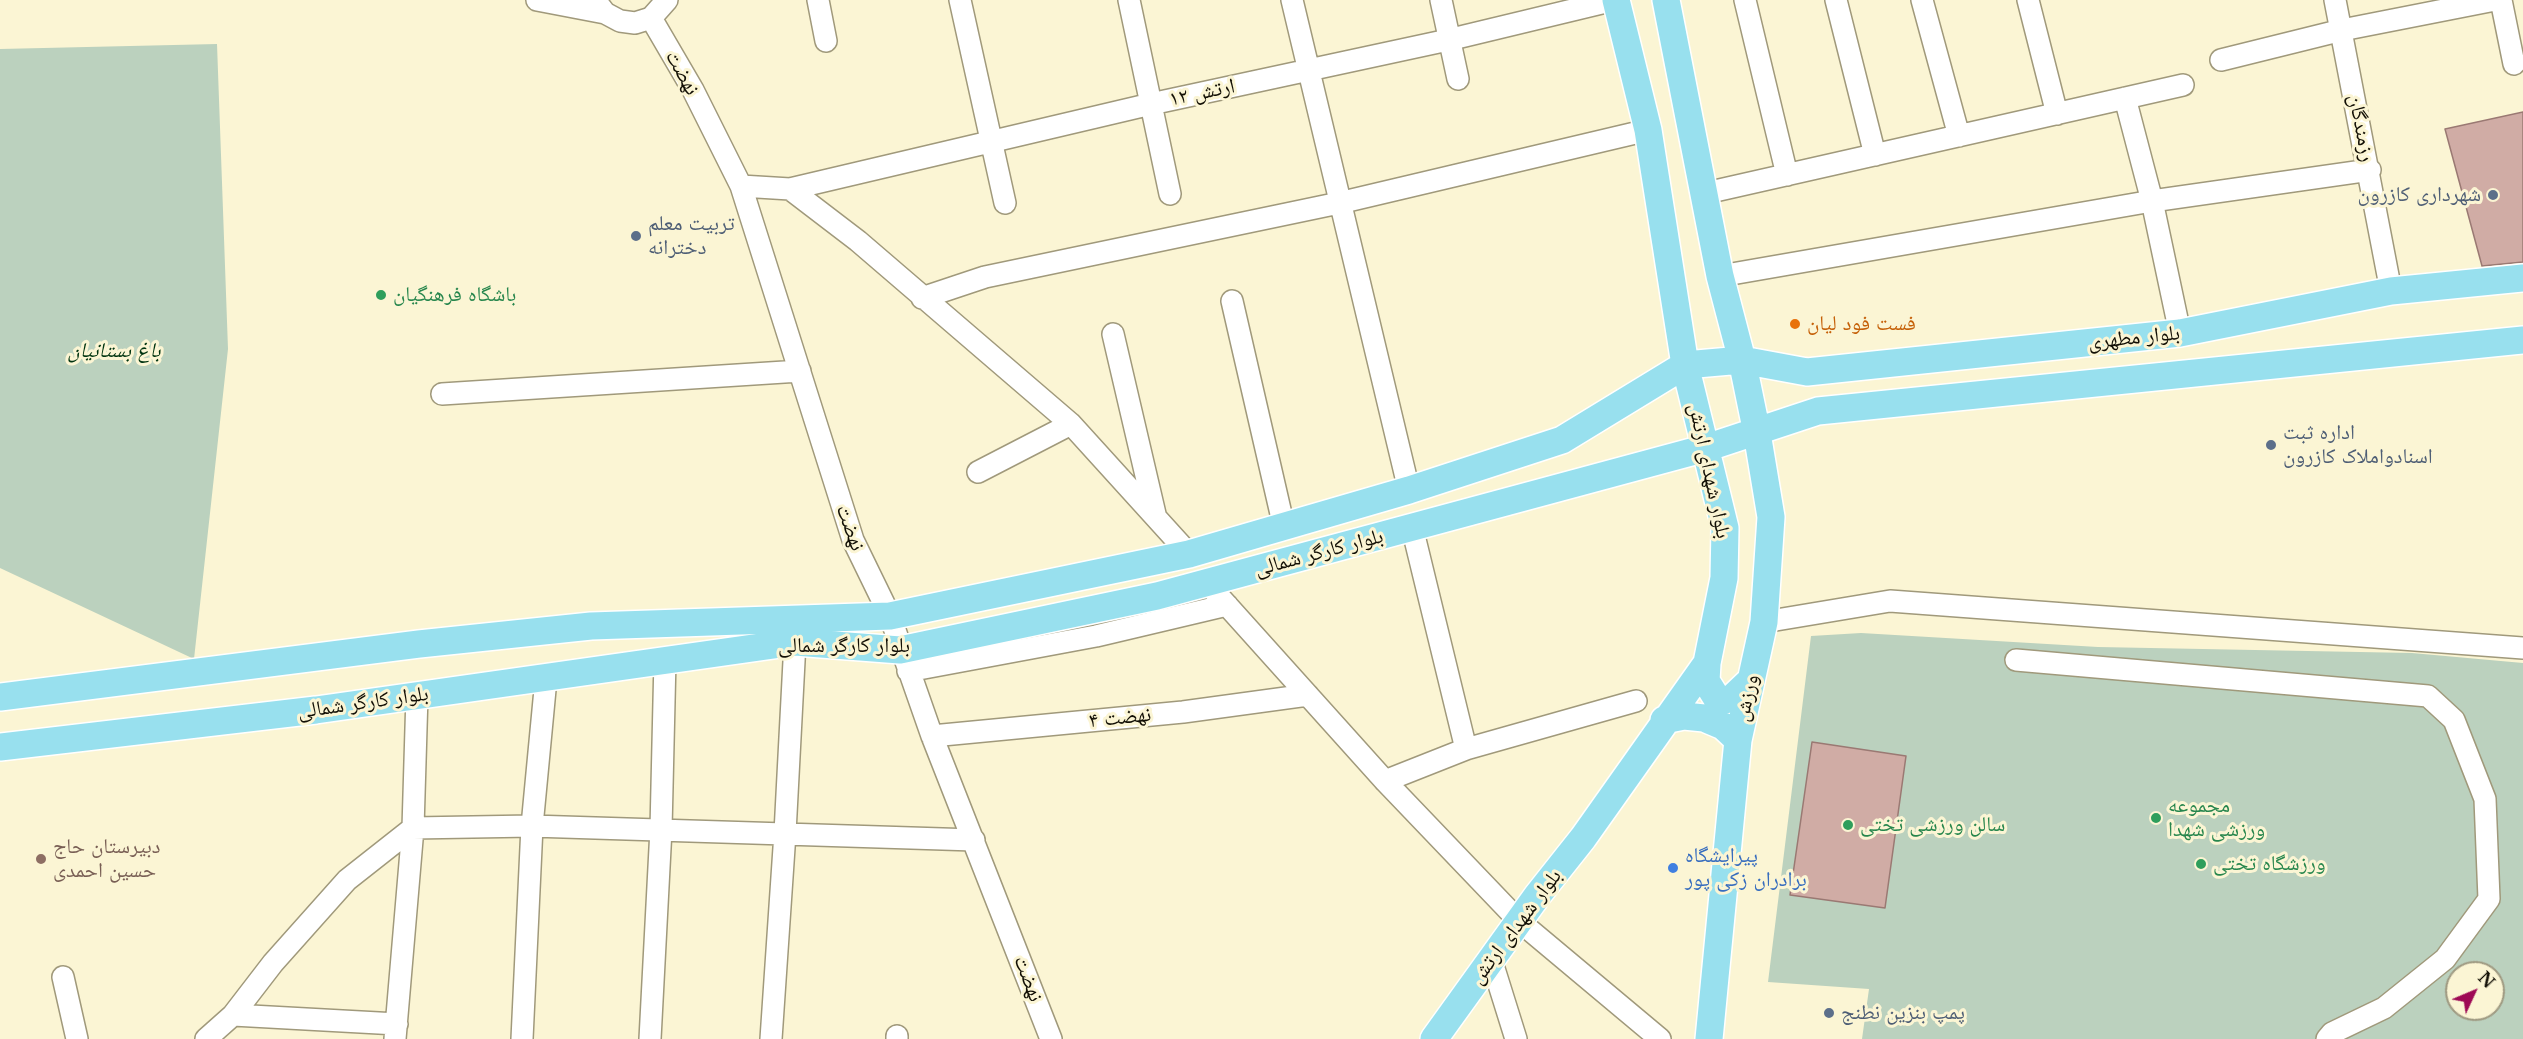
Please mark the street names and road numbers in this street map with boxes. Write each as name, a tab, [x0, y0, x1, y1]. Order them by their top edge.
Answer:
street label: نهضت	[660, 46, 704, 100]
street label: ارتش ۱۲	[1167, 74, 1237, 112]
street label: رزمندگان	[2342, 92, 2380, 164]
street label: بلوار مطهری	[2087, 321, 2181, 355]
street label: بلوار شهدای ارتش	[1682, 401, 1736, 541]
street label: نهضت	[830, 501, 870, 555]
street label: بلوار کارگر شمالی	[1252, 524, 1386, 582]
street label: بلوار کارگر شمالی	[778, 633, 910, 659]
street label: ورزش	[1729, 672, 1765, 724]
street label: بلوار کارگر شمالی	[296, 681, 430, 725]
street label: نهضت ۴	[1087, 702, 1153, 734]
street label: بلوار شهدای ارتش	[1465, 865, 1567, 989]
street label: نهضت	[1008, 952, 1048, 1006]

